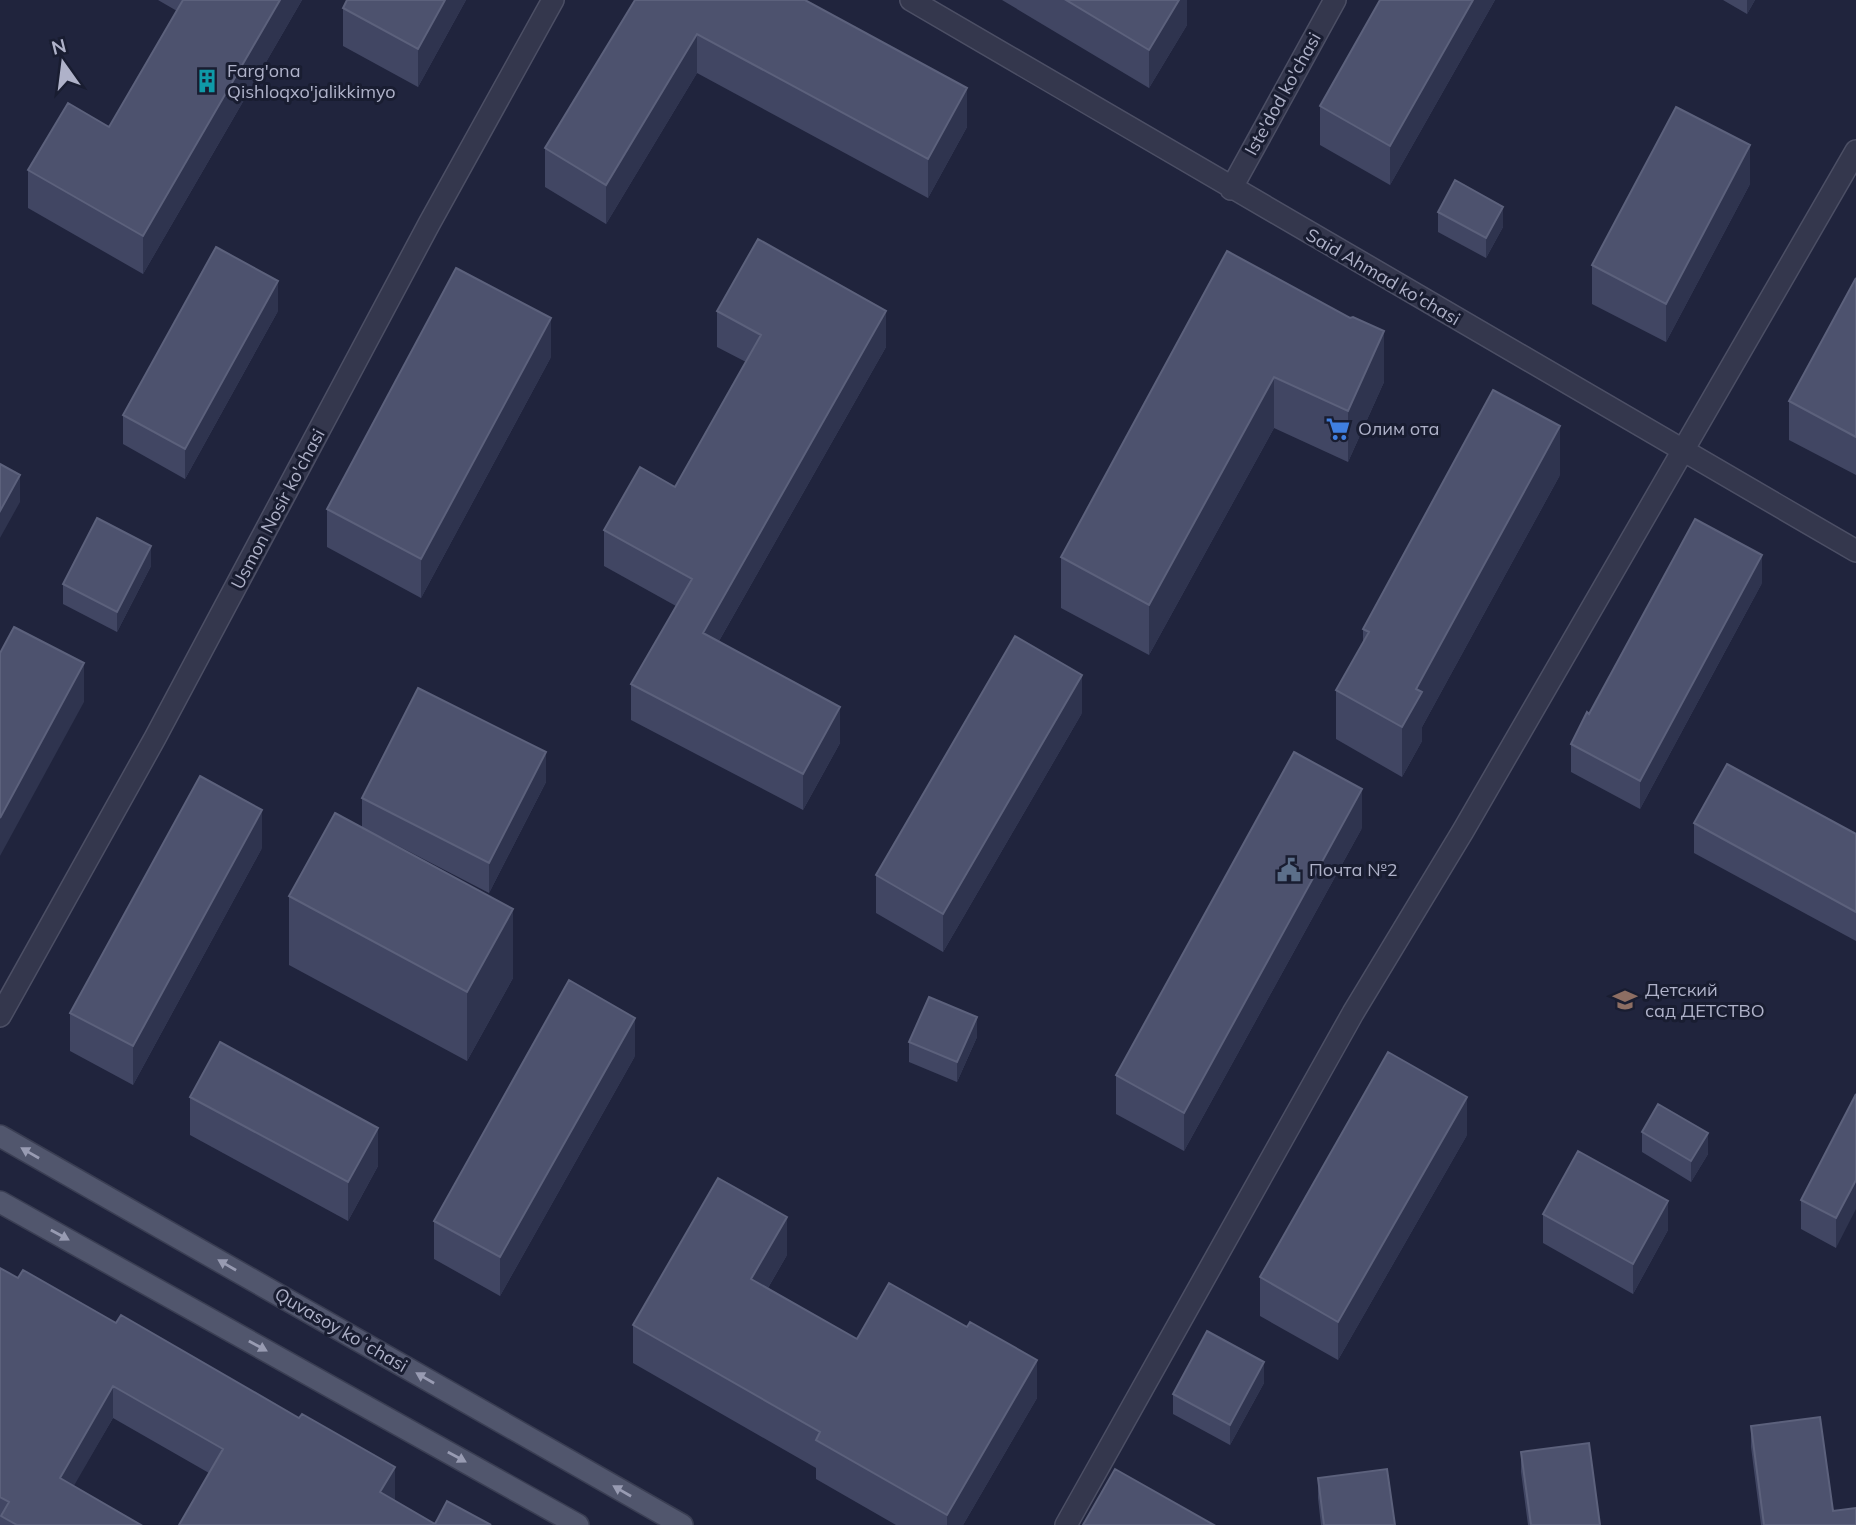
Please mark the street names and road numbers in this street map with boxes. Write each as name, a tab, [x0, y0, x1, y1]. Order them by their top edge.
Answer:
street label: Iste'dod ko'chasi	[1239, 28, 1326, 159]
street label: Said Ahmad ko'chasi	[1302, 223, 1465, 330]
street label: Usmon Nosir ko'chasi	[226, 425, 330, 593]
street label: Quvasoy koʻchasi	[271, 1282, 412, 1377]

